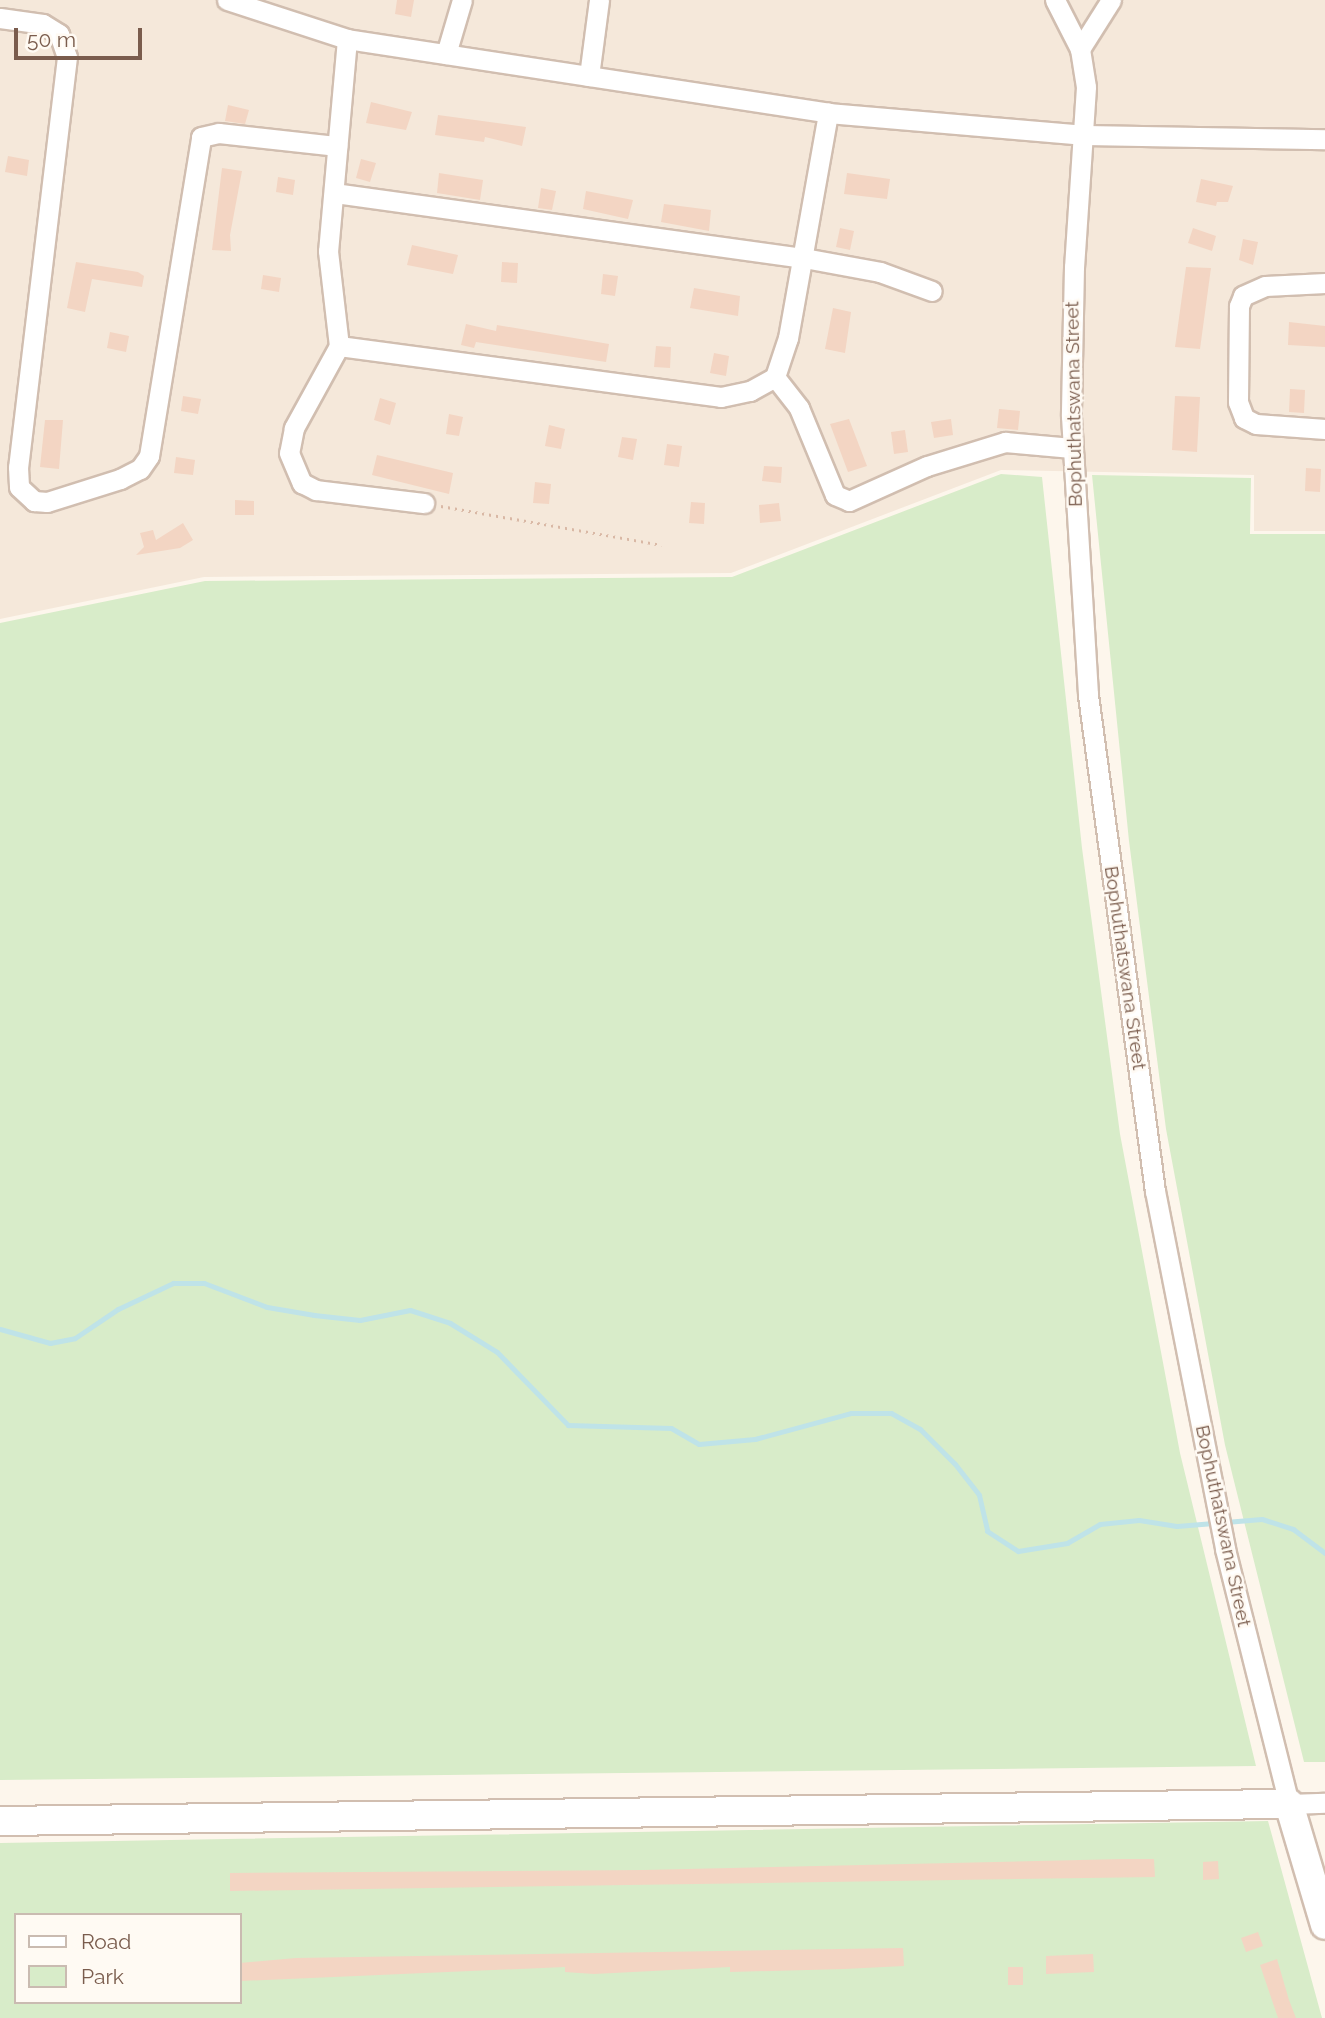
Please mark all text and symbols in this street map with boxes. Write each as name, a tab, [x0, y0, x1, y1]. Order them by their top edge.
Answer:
scale bar	[18, 14, 145, 58]
text: 50 m	[27, 27, 76, 52]
street label: Bophuthatswana Street	[1061, 301, 1087, 507]
street label: Bophuthatswana Street	[1099, 865, 1151, 1071]
street label: Bophuthatswana Street	[1190, 1423, 1256, 1629]
legend	[14, 1913, 242, 2004]
text: Road	[81, 1929, 131, 1954]
text: Park	[81, 1964, 124, 1989]

